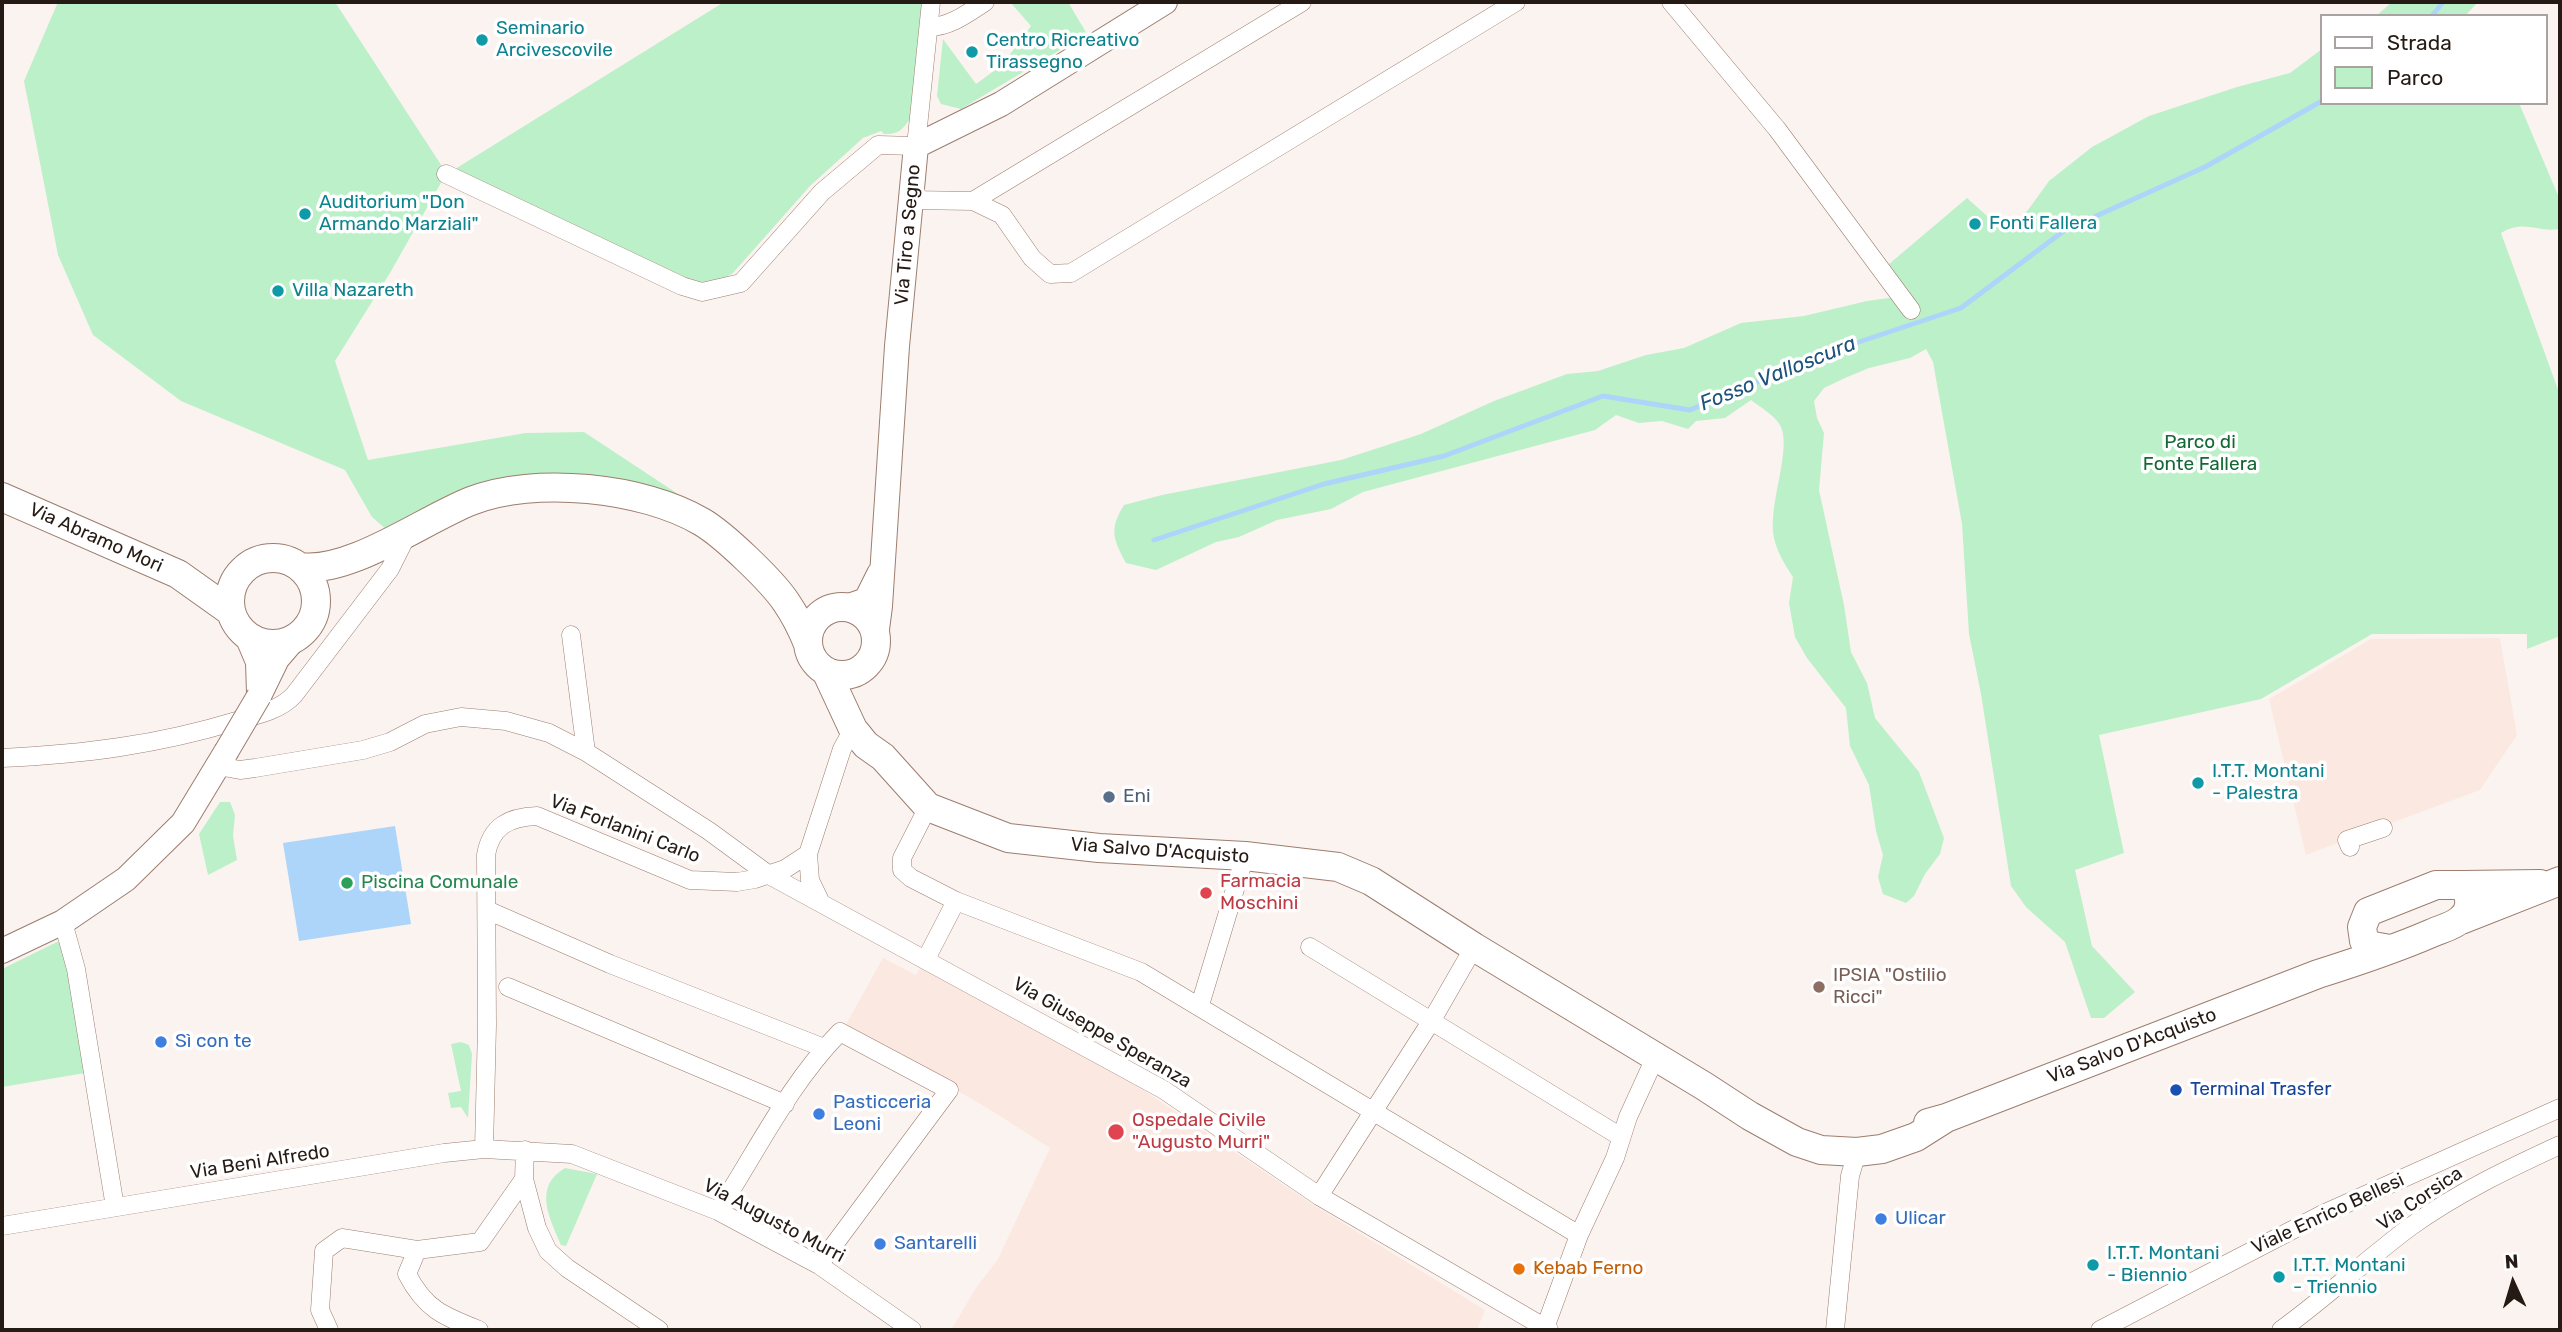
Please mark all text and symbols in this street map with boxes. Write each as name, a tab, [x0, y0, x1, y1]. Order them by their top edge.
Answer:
legend	[2320, 14, 2548, 105]
place label: Seminario Arcivescovile	[496, 18, 613, 62]
place label: Centro Ricreativo Tirassegno	[986, 30, 1139, 74]
text: Strada	[2387, 30, 2452, 55]
marker: Seminario Arcivescovile	[474, 32, 490, 48]
marker: Centro Ricreativo Tirassegno	[964, 44, 980, 60]
text: Parco	[2387, 65, 2443, 90]
street label: Via Tiro a Segno	[890, 163, 926, 307]
place label: Auditorium "Don Armando Marziali"	[319, 192, 479, 236]
marker: Auditorium "Don Armando Marziali"	[297, 206, 313, 222]
place label: Fonti Fallera	[1989, 213, 2097, 235]
marker: Fonti Fallera	[1967, 216, 1983, 232]
place label: Villa Nazareth	[292, 280, 414, 302]
marker: Villa Nazareth	[270, 283, 286, 299]
water label: Fosso Valloscura	[1696, 331, 1860, 417]
park label: Parco di Fonte Fallera	[2143, 432, 2257, 476]
street label: Via Abramo Mori	[26, 498, 166, 578]
place label: I.T.T. Montani - Palestra	[2212, 761, 2325, 805]
marker: I.T.T. Montani - Palestra	[2190, 775, 2206, 791]
place label: Eni	[1123, 786, 1151, 808]
marker: Eni	[1101, 789, 1117, 805]
street label: Via Forlanini Carlo	[547, 790, 703, 868]
street label: Via Salvo D'Acquisto	[1070, 833, 1250, 869]
place label: Farmacia Moschini	[1220, 871, 1301, 915]
place label: Piscina Comunale	[361, 872, 518, 894]
marker: Piscina Comunale	[339, 875, 355, 891]
marker: Farmacia Moschini	[1198, 885, 1214, 901]
place label: IPSIA "Ostilio Ricci"	[1833, 965, 1947, 1009]
street label: Via Giuseppe Speranza	[1009, 973, 1195, 1093]
marker: IPSIA "Ostilio Ricci"	[1811, 979, 1827, 995]
street label: Via Salvo D'Acquisto	[2044, 1003, 2220, 1089]
place label: Sì con te	[175, 1031, 252, 1053]
marker: Sì con te	[153, 1034, 169, 1050]
place label: Terminal Trasfer	[2190, 1079, 2331, 1101]
marker: Terminal Trasfer	[2168, 1082, 2184, 1098]
place label: Pasticceria Leoni	[833, 1092, 931, 1136]
marker: Pasticceria Leoni	[811, 1106, 827, 1122]
place label: Ospedale Civile "Augusto Murri"	[1132, 1110, 1270, 1154]
marker: Ospedale Civile "Augusto Murri"	[1106, 1122, 1126, 1142]
street label: Via Beni Alfredo	[189, 1140, 331, 1184]
street label: Via Corsica	[2373, 1162, 2467, 1236]
street label: Viale Enrico Bellesi	[2248, 1169, 2408, 1259]
street label: Via Augusto Murri	[699, 1174, 849, 1268]
place label: Ulicar	[1895, 1208, 1946, 1230]
marker: Ulicar	[1873, 1211, 1889, 1227]
place label: Santarelli	[894, 1233, 977, 1255]
marker: Santarelli	[872, 1236, 888, 1252]
place label: I.T.T. Montani - Biennio	[2107, 1243, 2220, 1287]
north arrow	[2478, 1248, 2548, 1318]
text: N	[2504, 1250, 2519, 1274]
place label: I.T.T. Montani - Triennio	[2293, 1255, 2406, 1299]
marker: I.T.T. Montani - Biennio	[2085, 1257, 2101, 1273]
place label: Kebab Ferno	[1533, 1258, 1643, 1280]
marker: Kebab Ferno	[1511, 1261, 1527, 1277]
marker: I.T.T. Montani - Triennio	[2271, 1269, 2287, 1285]

